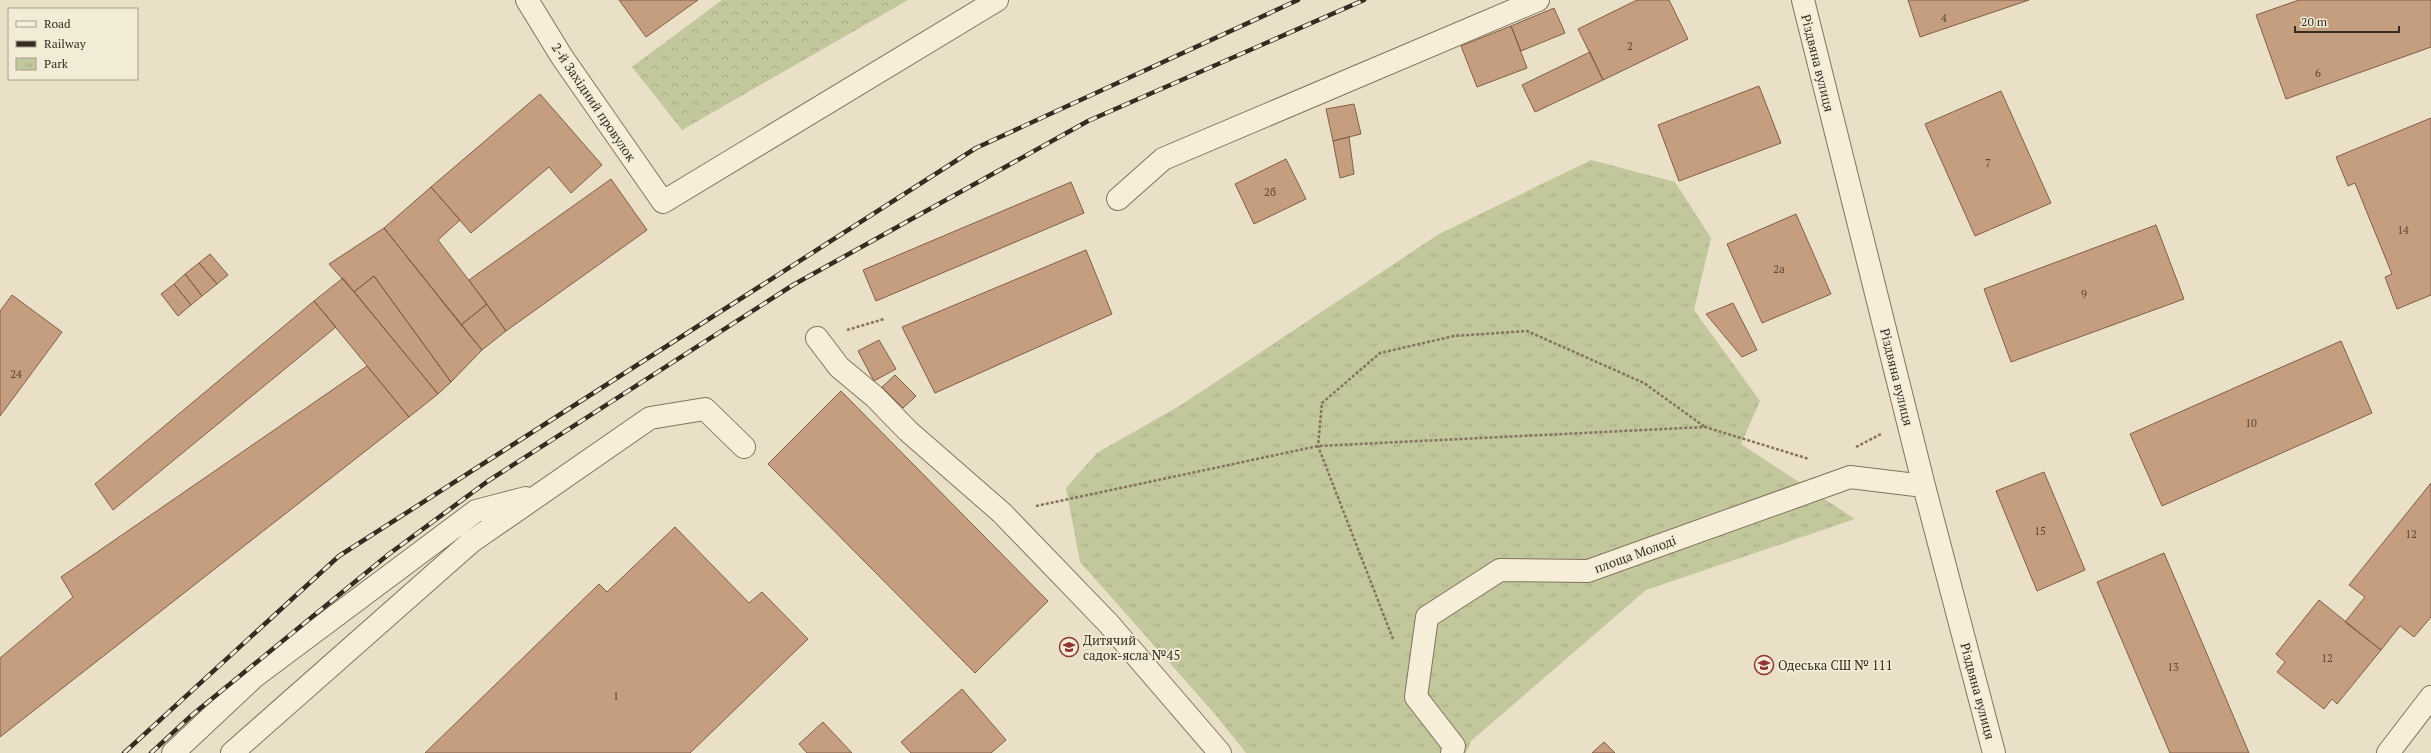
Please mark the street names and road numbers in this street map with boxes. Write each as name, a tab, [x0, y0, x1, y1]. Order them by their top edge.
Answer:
street label: Різдвяна вулиця	[1797, 12, 1839, 114]
street label: 2-й Західний провулок	[548, 39, 641, 166]
street label: Різдвяна вулиця	[1876, 326, 1918, 428]
street label: площа Молоді	[1591, 531, 1679, 577]
street label: Різдвяна вулиця	[1956, 641, 2000, 742]

